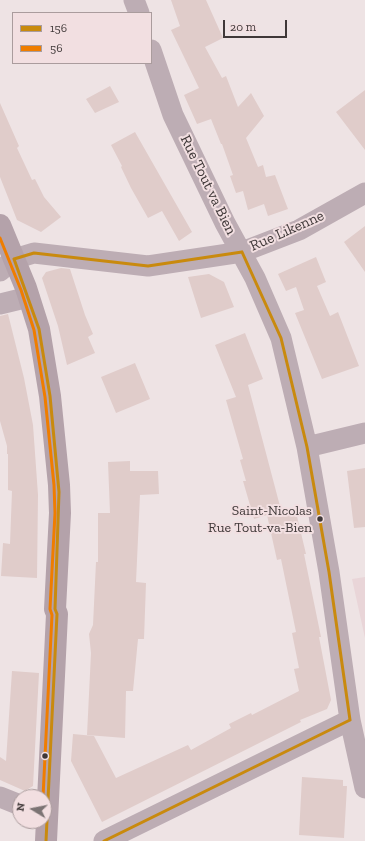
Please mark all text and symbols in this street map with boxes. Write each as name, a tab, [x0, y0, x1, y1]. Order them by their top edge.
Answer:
legend	[12, 12, 152, 64]
scale bar	[225, 12, 289, 38]
text: 20 m	[230, 20, 256, 34]
text: 156	[50, 21, 67, 35]
text: 56	[50, 41, 63, 55]
street label: Rue Tout va Bien	[176, 132, 240, 238]
street label: Rue Likenne	[247, 207, 327, 255]
place label: Saint-Nicolas Rue Tout-va-Bien	[208, 503, 312, 536]
marker: Saint-Nicolas Rue Tout-va-Bien	[315, 514, 325, 524]
unlabelled marker	[40, 751, 50, 761]
north arrow	[12, 789, 52, 829]
text: N	[14, 802, 28, 812]

